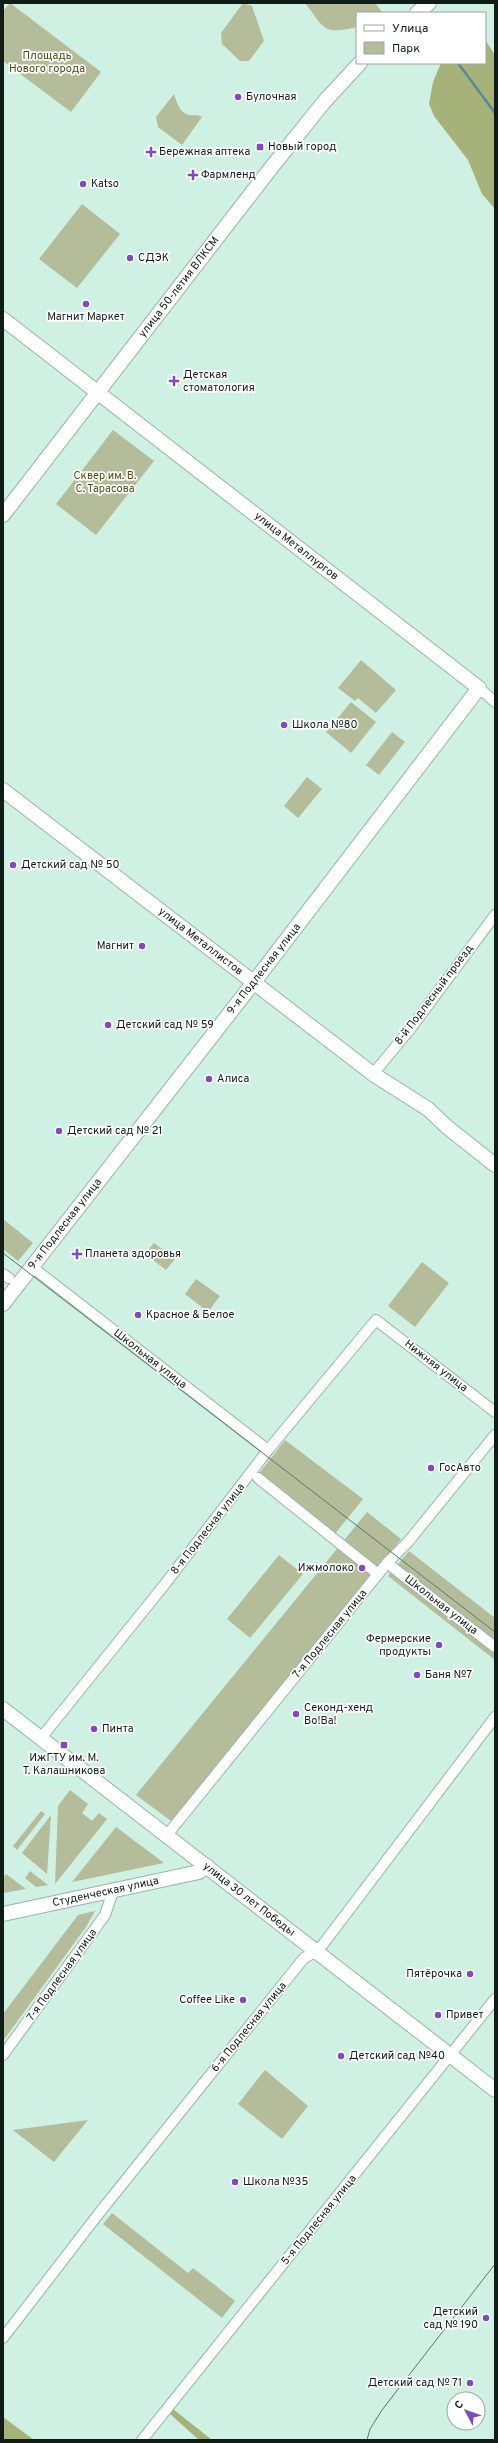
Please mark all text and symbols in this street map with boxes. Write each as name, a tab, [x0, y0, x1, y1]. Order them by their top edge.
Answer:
legend	[356, 12, 486, 64]
text: Улица	[392, 21, 428, 37]
text: Парк	[392, 41, 420, 57]
park label: Площадь Нового города	[9, 49, 85, 76]
place label: Булочная	[246, 90, 296, 104]
marker: Булочная	[233, 92, 243, 102]
place label: Новый город	[268, 140, 336, 154]
marker: Новый город	[255, 142, 265, 152]
place label: Бережная аптека	[159, 145, 251, 159]
marker: Бережная аптека	[146, 147, 156, 157]
place label: Фармленд	[201, 168, 256, 182]
marker: Фармленд	[188, 170, 198, 180]
place label: Katso	[91, 177, 119, 191]
marker: Katso	[78, 179, 88, 189]
street label: улица 50-летия ВЛКСМ	[136, 234, 222, 340]
place label: СДЭК	[138, 251, 169, 265]
marker: СДЭК	[125, 253, 135, 263]
marker: Магнит Маркет	[81, 299, 91, 309]
place label: Магнит Маркет	[47, 310, 125, 324]
place label: Детская стоматология	[183, 368, 255, 395]
marker: Детская стоматология	[168, 375, 180, 387]
park label: Сквер им. В. С. Тарасова	[73, 469, 137, 496]
street label: улица Металлургов	[251, 509, 341, 583]
place label: Школа №80	[292, 718, 358, 732]
marker: Школа №80	[279, 720, 289, 730]
place label: Детский сад № 50	[21, 858, 120, 872]
marker: Детский сад № 50	[8, 860, 18, 870]
street label: улица Металлистов	[155, 905, 246, 979]
street label: 9-я Подлесная улица	[224, 920, 304, 1017]
place label: Магнит	[97, 939, 134, 953]
marker: Магнит	[137, 941, 147, 951]
street label: 8-й Подлесный проезд	[392, 942, 476, 1048]
place label: Детский сад № 59	[116, 1018, 214, 1032]
marker: Детский сад № 59	[103, 1020, 113, 1030]
place label: Алиса	[217, 1072, 249, 1086]
marker: Алиса	[204, 1074, 214, 1084]
place label: Детский сад № 21	[67, 1124, 162, 1138]
marker: Детский сад № 21	[54, 1126, 64, 1136]
street label: 9-я Подлесная улица	[25, 1175, 105, 1272]
place label: Планета здоровья	[85, 1247, 181, 1261]
marker: Планета здоровья	[72, 1249, 82, 1259]
place label: Красное & Белое	[146, 1308, 235, 1322]
marker: Красное & Белое	[133, 1310, 143, 1320]
street label: Школьная улица	[111, 1326, 190, 1392]
street label: Нижняя улица	[402, 1337, 471, 1395]
place label: ГосАвто	[439, 1461, 481, 1475]
marker: ГосАвто	[426, 1463, 436, 1473]
street label: 8-я Подлесная улица	[168, 1480, 248, 1577]
place label: Ижмолоко	[298, 1561, 354, 1575]
marker: Ижмолоко	[357, 1563, 367, 1573]
street label: Школьная улица	[402, 1572, 481, 1638]
street label: 7-я Подлесная улица	[290, 1586, 370, 1681]
place label: Фермерские продукты	[366, 1632, 431, 1659]
marker: Фермерские продукты	[434, 1640, 444, 1650]
place label: Баня №7	[425, 1668, 472, 1682]
marker: Баня №7	[412, 1670, 422, 1680]
place label: Секонд-хенд Во!Ва!	[304, 1701, 373, 1728]
marker: Секонд-хенд Во!Ва!	[291, 1709, 301, 1719]
place label: Пинта	[102, 1722, 134, 1736]
marker: Пинта	[89, 1724, 99, 1734]
marker: ИжГТУ им. М. Т. Калашникова	[59, 1740, 69, 1750]
place label: ИжГТУ им. М. Т. Калашникова	[23, 1751, 105, 1778]
street label: улица 30 лет Победы	[200, 1859, 298, 1939]
street label: Студенческая улица	[51, 1874, 160, 1910]
street label: 7-я Подлесная улица	[24, 1926, 100, 2024]
place label: Пятёрочка	[406, 1967, 462, 1981]
marker: Пятёрочка	[465, 1969, 475, 1979]
street label: 6-я Подлесная улица	[208, 1979, 290, 2075]
place label: Coffee Like	[179, 1993, 235, 2007]
marker: Coffee Like	[238, 1995, 248, 2005]
place label: Привет	[446, 2008, 483, 2022]
marker: Привет	[433, 2010, 443, 2020]
place label: Детский сад №40	[349, 2049, 445, 2063]
marker: Детский сад №40	[336, 2051, 346, 2061]
street label: 5-я Подлесная улица	[278, 2172, 360, 2268]
place label: Школа №35	[243, 2175, 308, 2189]
marker: Школа №35	[230, 2177, 240, 2187]
place label: Детский сад № 190	[424, 2305, 478, 2332]
marker: Детский сад № 190	[481, 2313, 491, 2323]
place label: Детский сад № 71	[368, 2376, 462, 2390]
marker: Детский сад № 71	[465, 2378, 475, 2388]
north arrow	[446, 2391, 486, 2431]
text: С	[452, 2398, 467, 2412]

